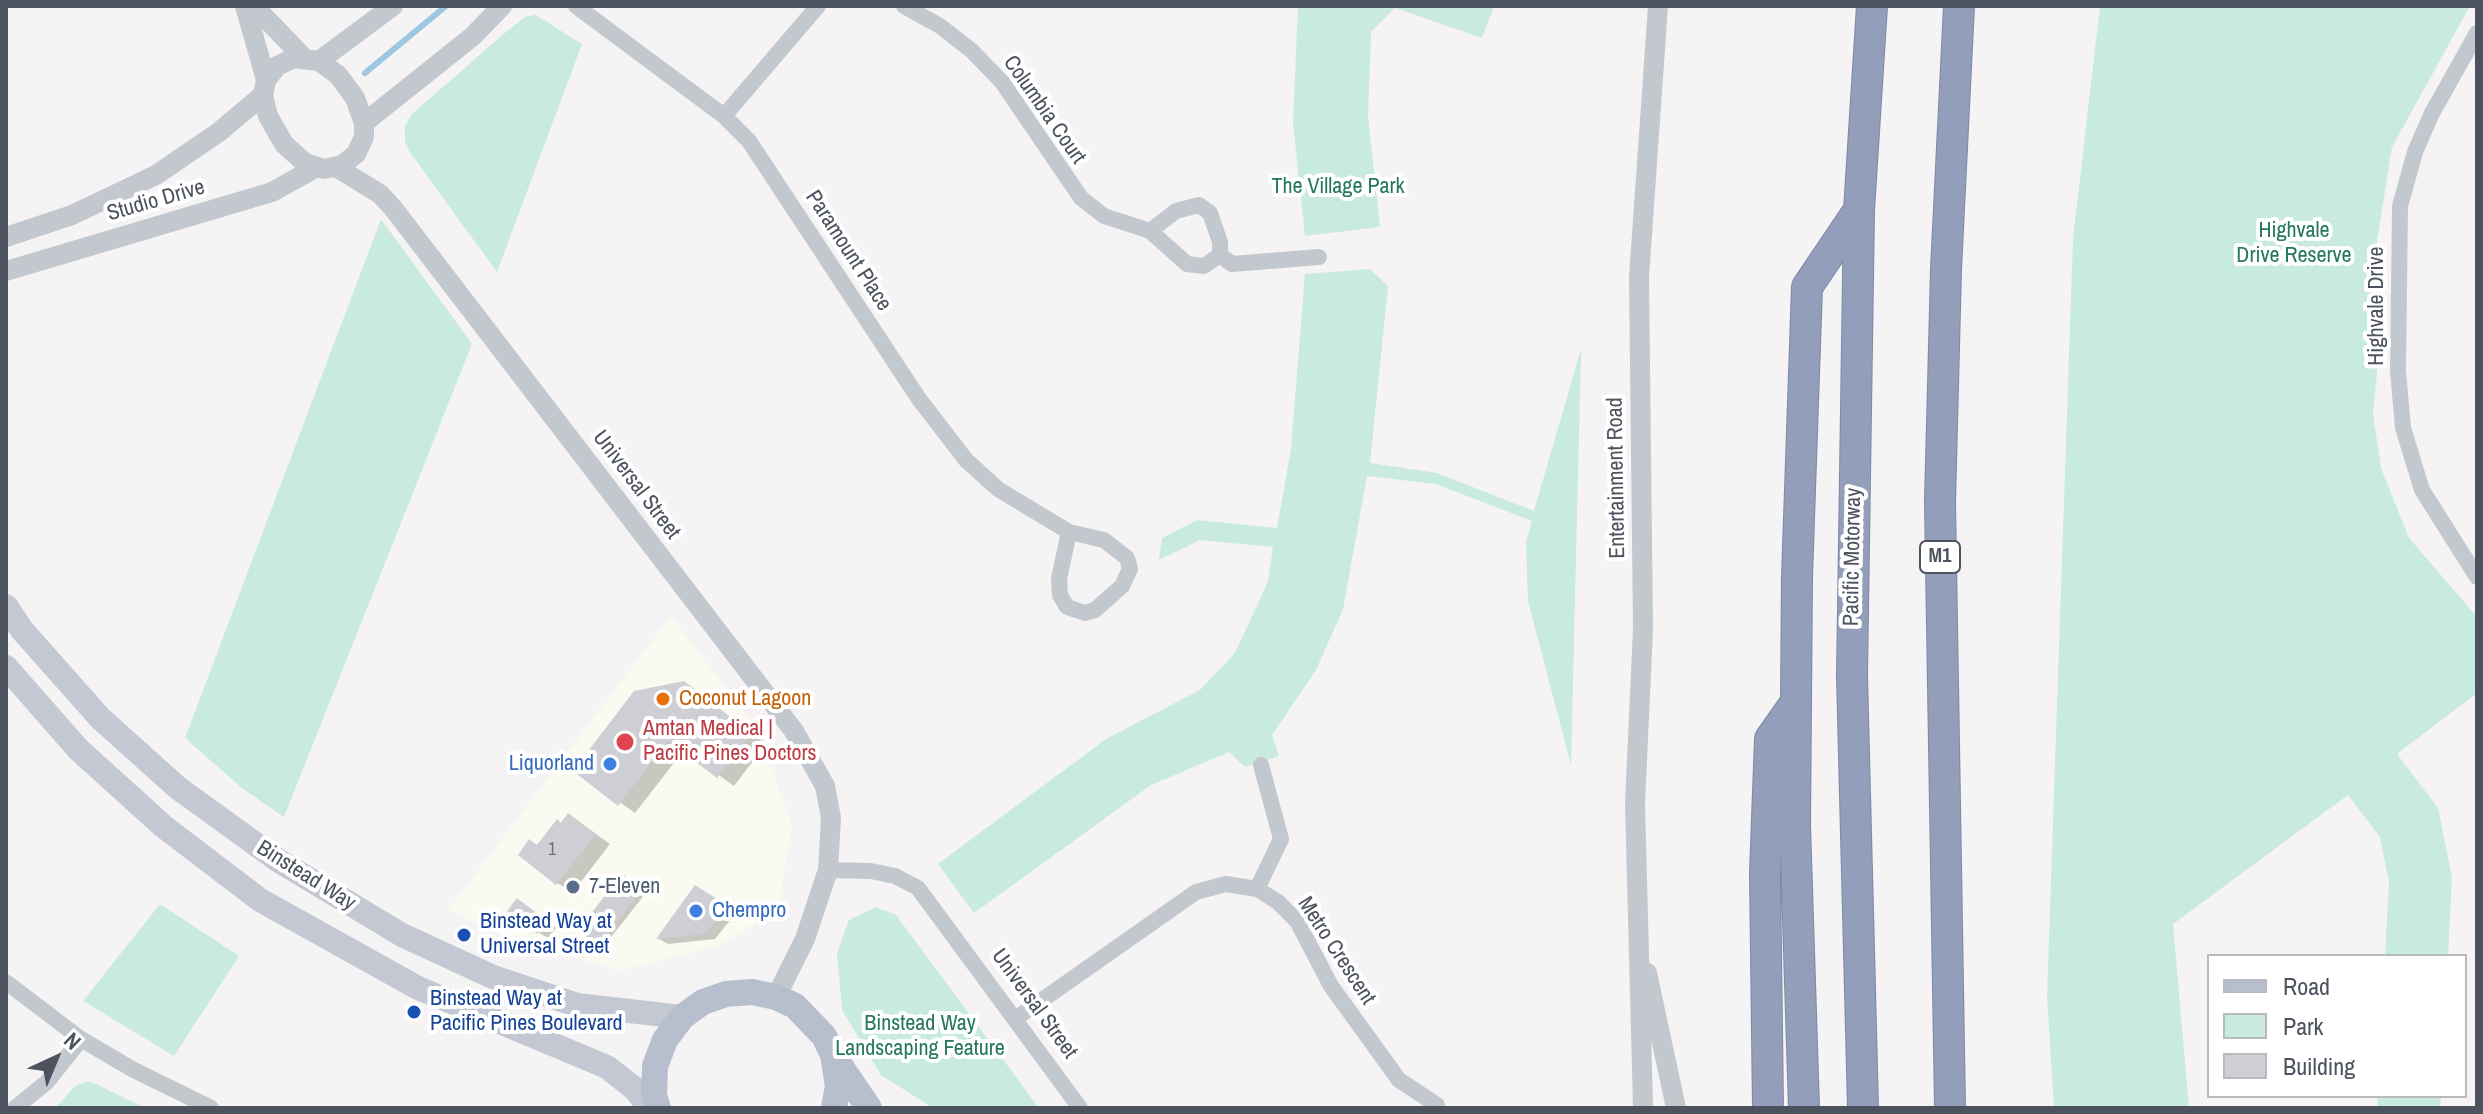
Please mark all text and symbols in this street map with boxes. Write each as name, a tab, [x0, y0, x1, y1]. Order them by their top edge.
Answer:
street label: Columbia Court	[997, 51, 1091, 169]
street label: Studio Drive	[104, 174, 208, 228]
park label: The Village Park	[1271, 174, 1405, 200]
street label: Paramount Place	[799, 186, 897, 316]
park label: Highvale Drive Reserve	[2236, 218, 2352, 270]
street label: Highvale Drive	[2364, 246, 2390, 366]
street label: Entertainment Road	[1602, 397, 1632, 559]
street label: Universal Street	[587, 425, 685, 545]
street label: Pacific Motorway	[1839, 488, 1867, 626]
road number: M1	[1920, 541, 1960, 573]
place label: Coconut Lagoon	[679, 686, 811, 712]
marker: Coconut Lagoon	[654, 690, 672, 708]
place label: Amtan Medical | Pacific Pines Doctors	[643, 716, 816, 768]
marker: Amtan Medical | Pacific Pines Doctors	[614, 731, 636, 753]
place label: Liquorland	[509, 751, 594, 777]
marker: Liquorland	[601, 755, 619, 773]
street label: Binstead Way	[252, 835, 360, 917]
house number: 1	[548, 839, 556, 861]
place label: 7-Eleven	[589, 874, 660, 900]
marker: 7-Eleven	[564, 878, 582, 896]
street label: Metro Crescent	[1291, 892, 1381, 1010]
place label: Chempro	[712, 898, 786, 924]
marker: Chempro	[687, 902, 705, 920]
place label: Binstead Way at Universal Street	[480, 909, 612, 960]
marker: Binstead Way at Universal Street	[455, 926, 473, 944]
street label: Universal Street	[985, 944, 1083, 1064]
legend	[2207, 954, 2467, 1098]
text: Road	[2283, 970, 2330, 1002]
place label: Binstead Way at Pacific Pines Boulevard	[430, 986, 623, 1038]
marker: Binstead Way at Pacific Pines Boulevard	[405, 1003, 423, 1021]
text: Park	[2283, 1010, 2323, 1042]
park label: Binstead Way Landscaping Feature	[835, 1011, 1005, 1062]
north arrow	[16, 1018, 96, 1098]
text: N	[58, 1025, 88, 1056]
text: Building	[2283, 1050, 2355, 1082]

